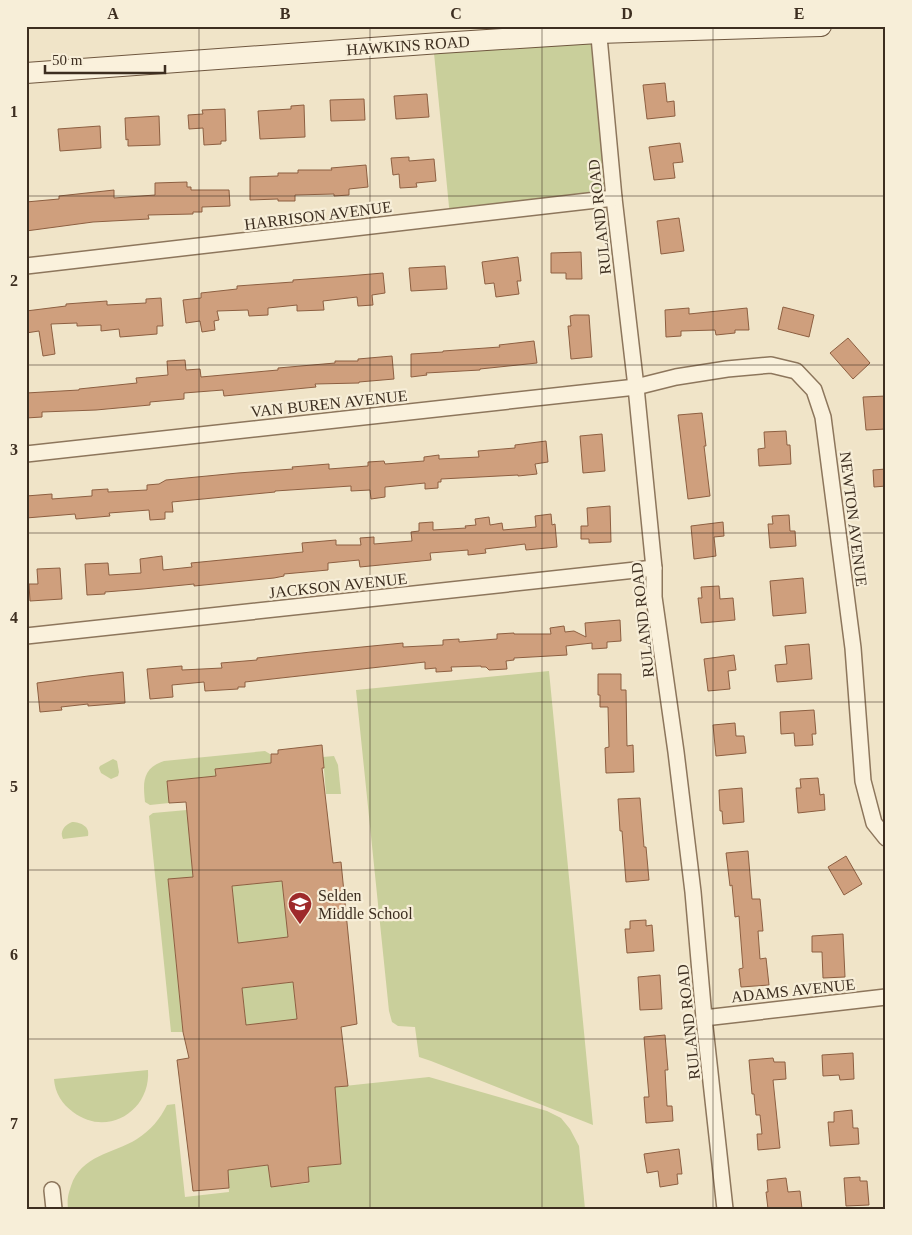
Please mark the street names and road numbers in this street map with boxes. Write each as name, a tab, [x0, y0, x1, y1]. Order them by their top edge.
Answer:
street label: HAWKINS ROAD	[346, 33, 470, 58]
street label: RULAND ROAD	[585, 158, 614, 276]
street label: HARRISON AVENUE	[243, 198, 393, 233]
street label: VAN BUREN AVENUE	[250, 387, 408, 420]
street label: NEWTON AVENUE	[837, 451, 870, 588]
street label: RULAND ROAD	[628, 561, 657, 679]
street label: JACKSON AVENUE	[268, 570, 408, 601]
street label: RULAND ROAD	[674, 963, 703, 1081]
street label: ADAMS AVENUE	[730, 976, 856, 1005]

